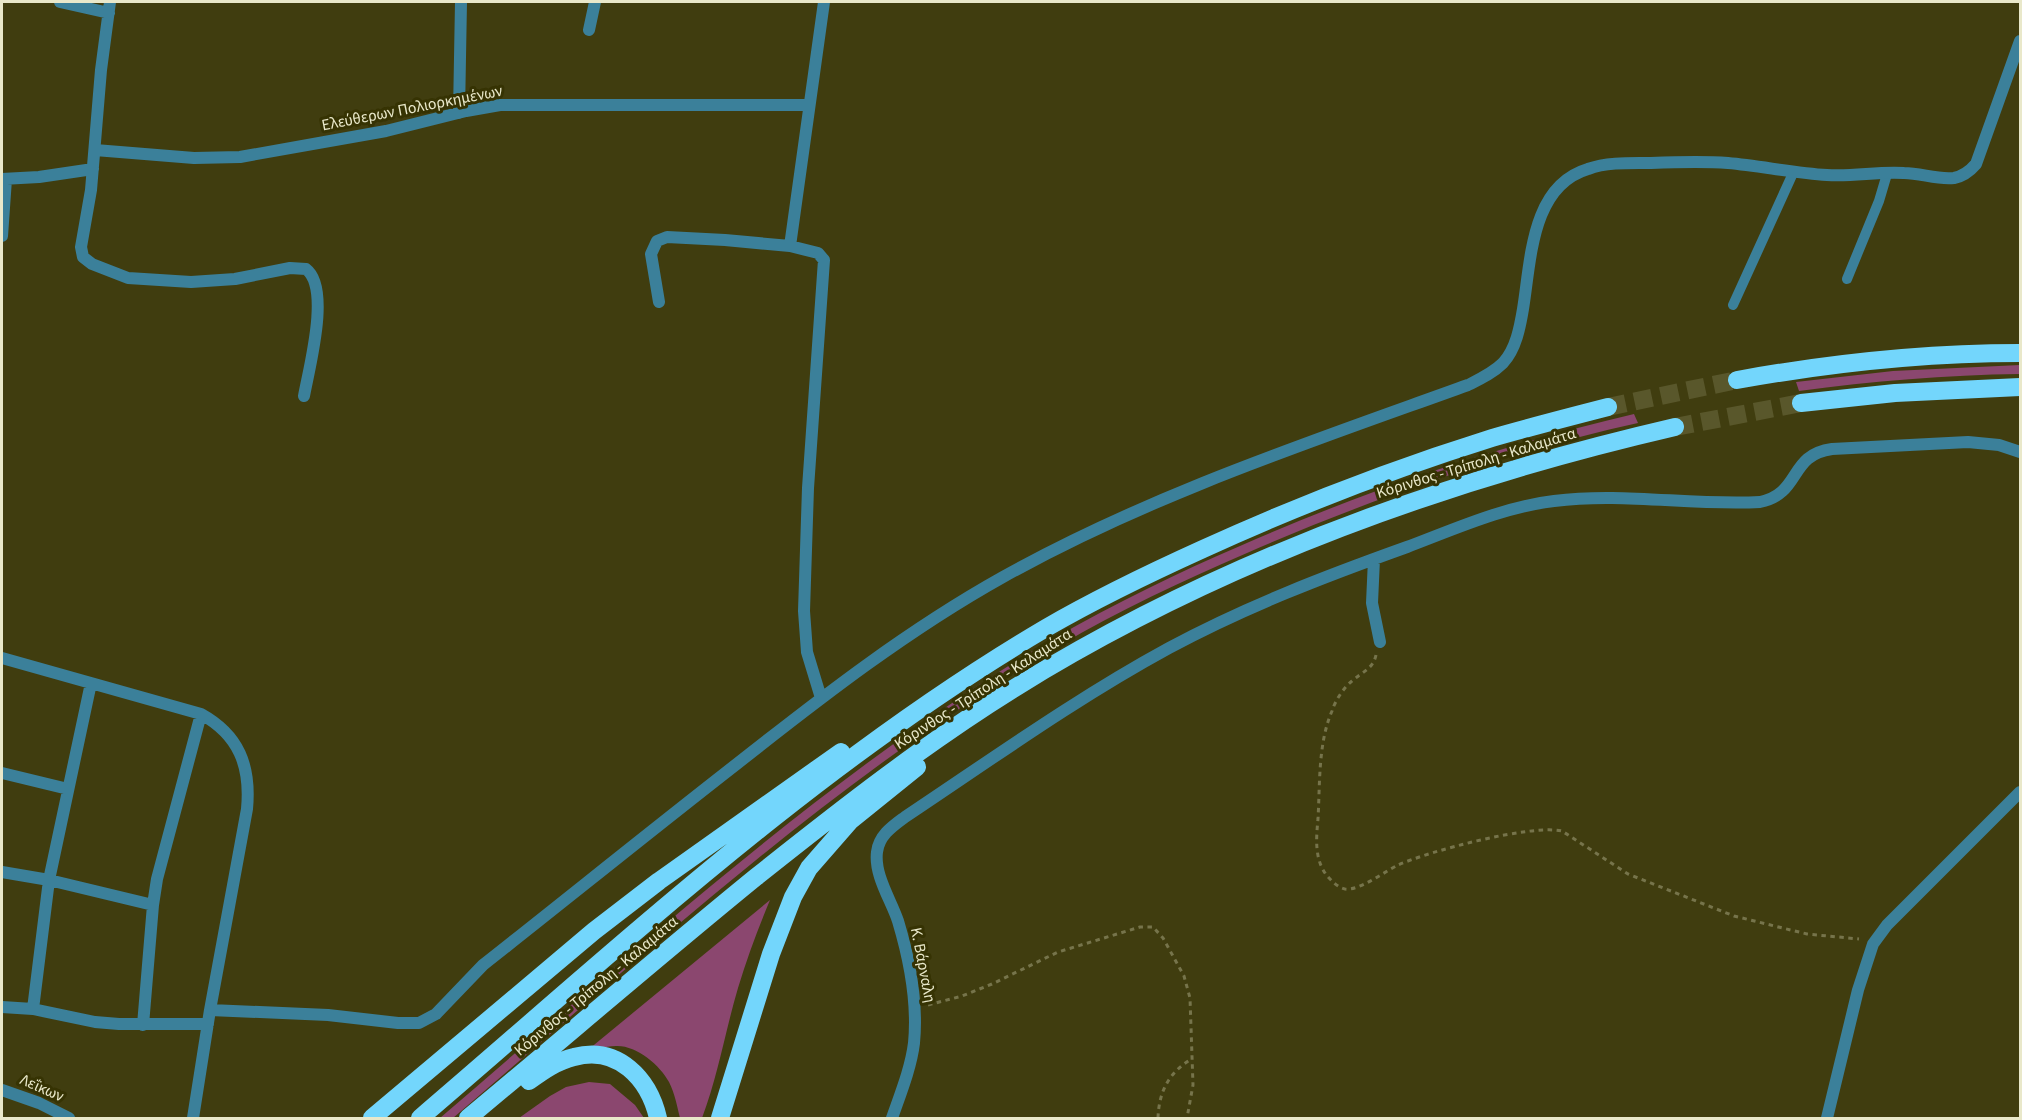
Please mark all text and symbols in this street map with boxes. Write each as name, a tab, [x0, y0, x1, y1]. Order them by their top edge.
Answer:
street label: Ελεύθερων Πολιορκημένων	[320, 80, 505, 136]
street label: Κόρινθος - Τρίπολη - Καλαμάτα	[1374, 422, 1579, 504]
street label: Κόρινθος - Τρίπολη - Καλαμάτα	[890, 623, 1076, 755]
street label: Κόρινθος - Τρίπολη - Καλαμάτα	[509, 911, 683, 1061]
street label: Κ. Βάρναλη	[905, 925, 941, 1005]
street label: Λεΐκων	[17, 1069, 68, 1108]

